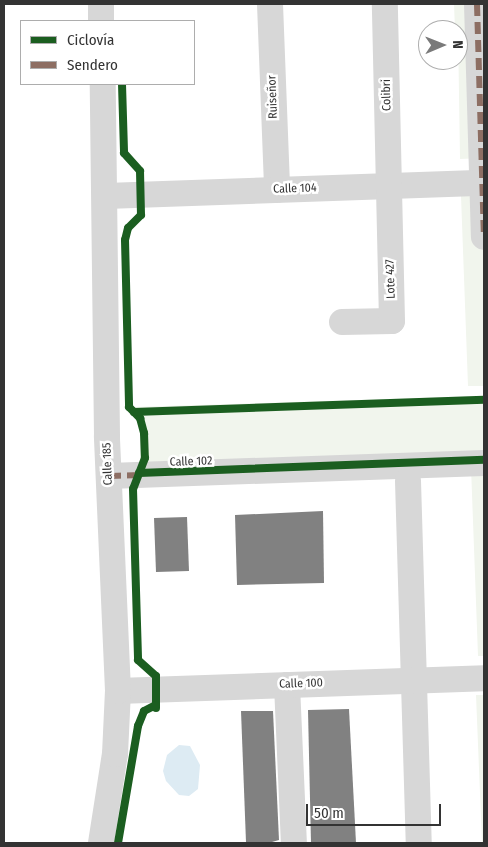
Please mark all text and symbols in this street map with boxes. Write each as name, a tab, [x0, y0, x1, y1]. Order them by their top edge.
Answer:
legend	[20, 20, 195, 85]
north arrow	[418, 20, 468, 70]
text: Ciclovía	[67, 31, 114, 49]
text: N	[449, 40, 466, 49]
text: Sendero	[67, 56, 118, 74]
street label: Ruiseñor	[265, 75, 281, 119]
street label: Colibri	[380, 79, 394, 111]
street label: Calle 104	[273, 181, 317, 197]
street label: Lote 427	[383, 259, 399, 299]
street label: Calle 185	[100, 442, 116, 486]
street label: Calle 102	[169, 454, 213, 470]
street label: Calle 100	[279, 676, 323, 692]
scale bar	[308, 794, 443, 826]
text: 50 m	[314, 804, 344, 822]

